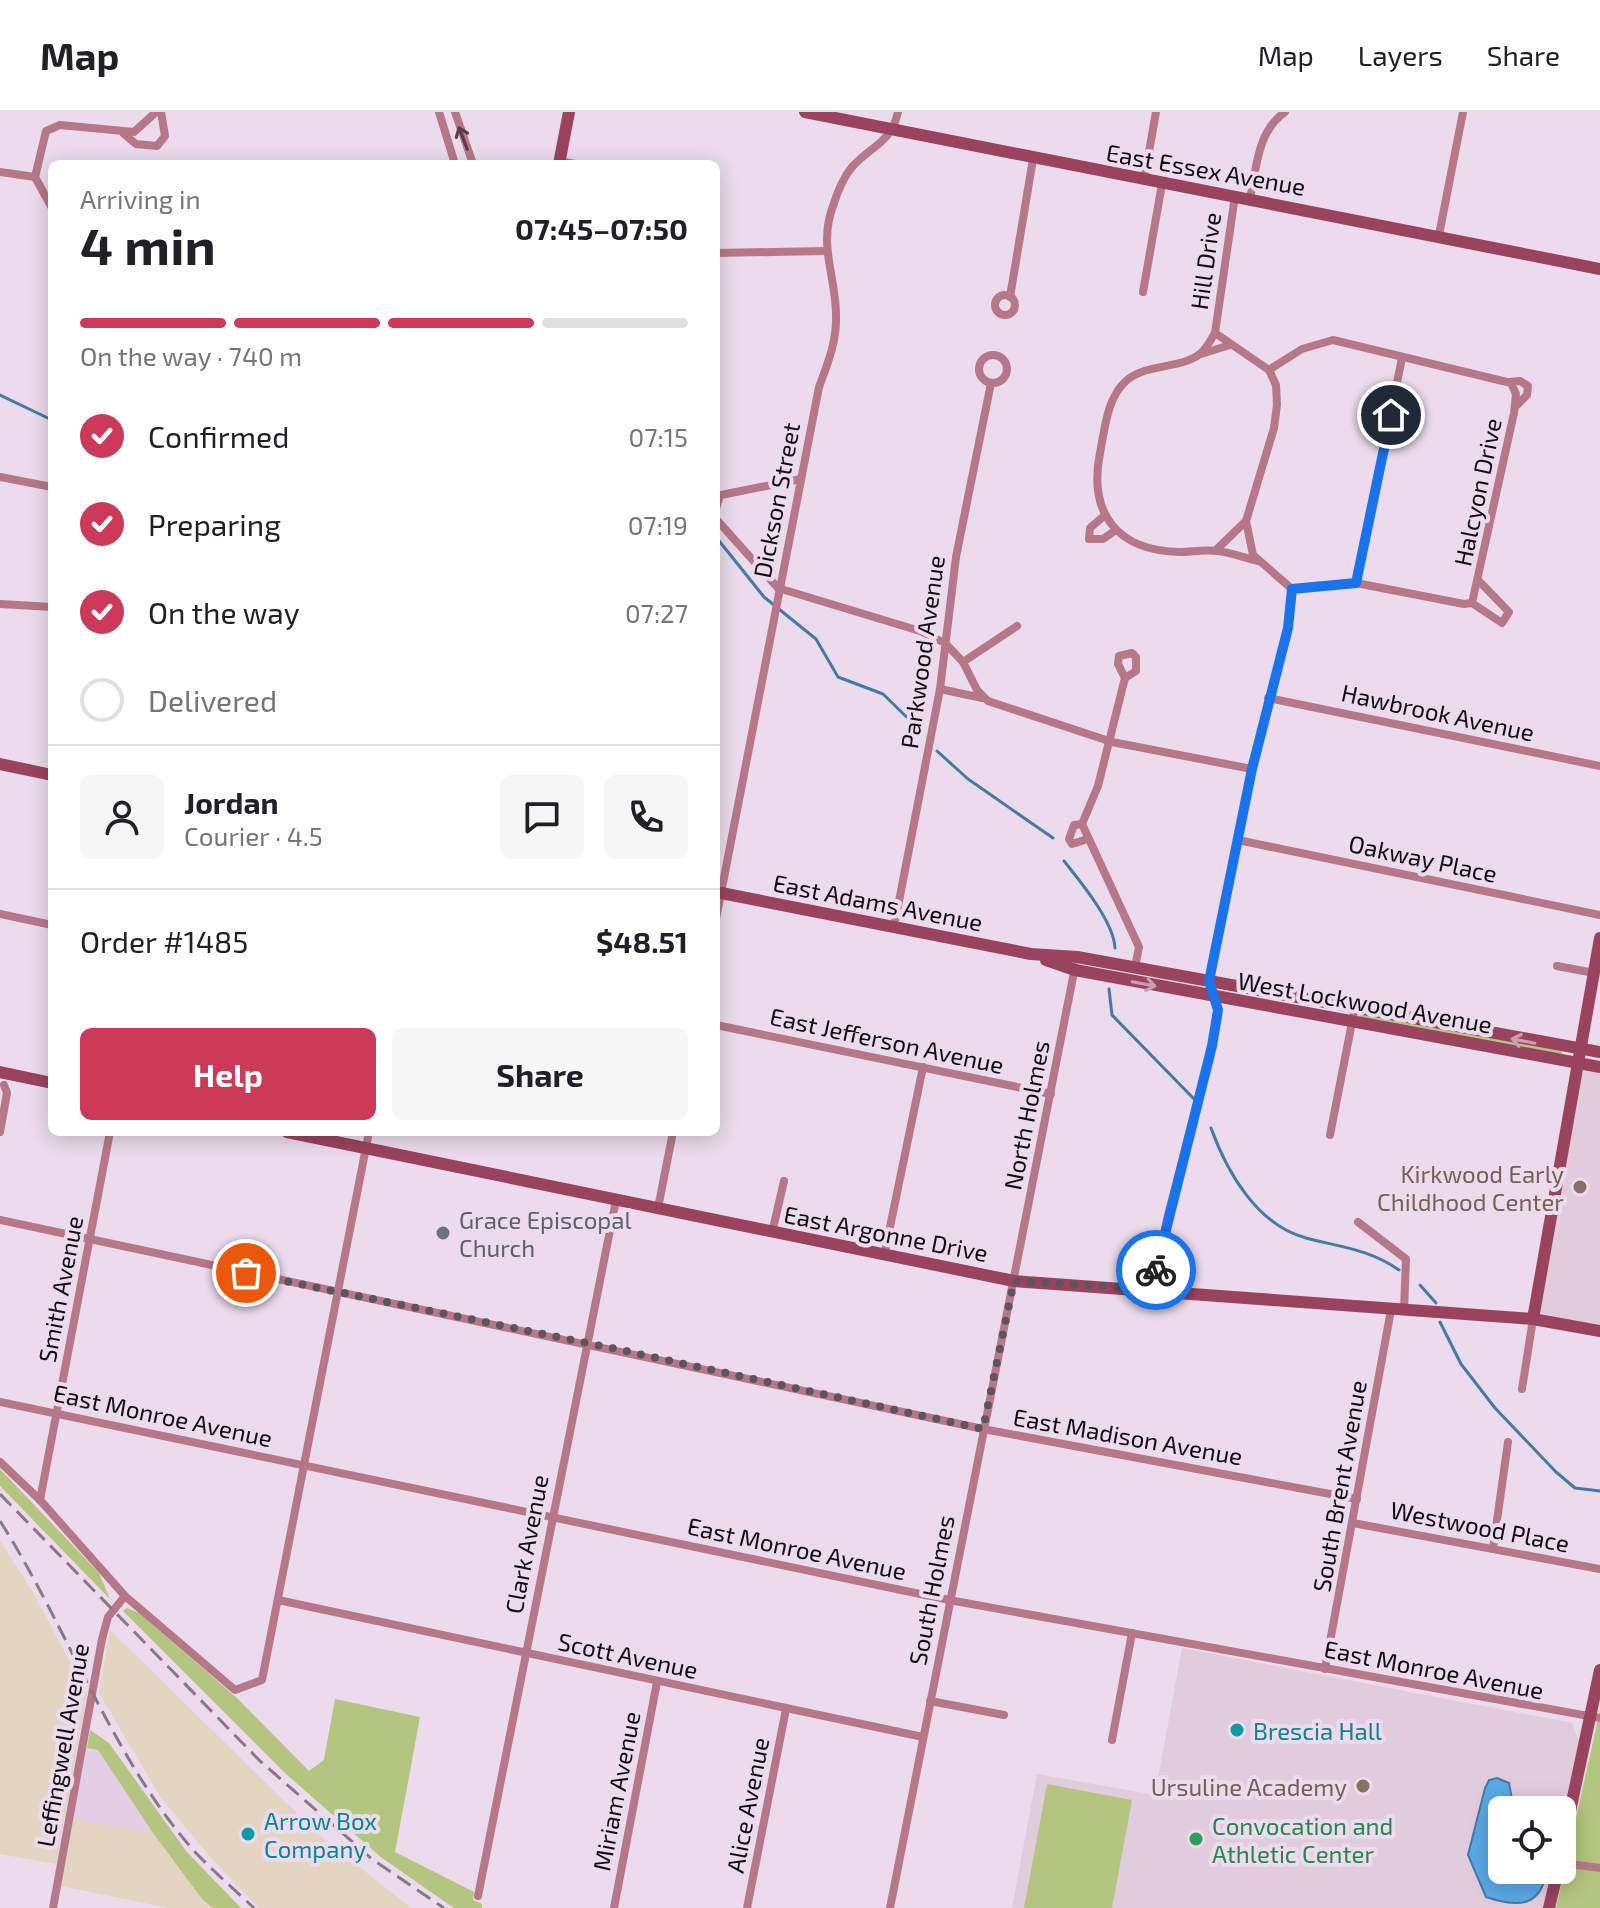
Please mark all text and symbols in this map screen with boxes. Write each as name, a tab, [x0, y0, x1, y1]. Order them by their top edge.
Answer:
text: Map	[40, 32, 119, 78]
text: Map	[1258, 38, 1314, 72]
text: Layers	[1358, 38, 1443, 72]
text: Share	[1487, 38, 1560, 72]
one-way arrow	[455, 126, 469, 151]
street label: East Essex Avenue	[1104, 137, 1308, 201]
text: Arriving in	[80, 183, 201, 214]
text: 07:45–07:50	[515, 210, 688, 246]
street label: Hill Drive	[1184, 210, 1226, 312]
text: 4 min	[80, 213, 216, 275]
text: On the way · 740 m	[80, 340, 302, 371]
pin	[1357, 381, 1425, 449]
icon: home	[1369, 393, 1413, 437]
icon: check	[80, 414, 124, 458]
street label: Halcyon Drive	[1447, 415, 1507, 569]
text: Confirmed	[148, 418, 289, 454]
street label: Dickson Street	[747, 420, 805, 580]
text: 07:15	[629, 421, 688, 452]
icon: check	[80, 502, 124, 546]
text: Preparing	[148, 506, 281, 542]
text: 07:19	[628, 509, 688, 540]
street label: Parkwood Avenue	[894, 553, 950, 751]
icon: check	[80, 590, 124, 634]
text: On the way	[148, 594, 300, 630]
text: 07:27	[625, 597, 688, 628]
street label: Hawbrook Avenue	[1339, 677, 1537, 747]
text: Delivered	[148, 682, 277, 718]
button: person	[80, 775, 164, 859]
button: chat	[500, 775, 584, 859]
button: phone	[604, 775, 688, 859]
text: Jordan	[184, 784, 279, 820]
text: Courier · 4.5	[184, 820, 323, 851]
street label: Oakway Place	[1346, 828, 1500, 888]
street label: East Adams Avenue	[771, 867, 985, 937]
text: Order #1485	[80, 923, 248, 959]
text: $48.51	[596, 923, 688, 959]
street label: West Lockwood Avenue	[1236, 965, 1494, 1039]
one-way arrow	[1131, 977, 1157, 992]
street label: East Jefferson Avenue	[767, 1001, 1007, 1079]
button: Help	[80, 1028, 376, 1120]
button: Share	[392, 1028, 688, 1120]
one-way arrow	[1511, 1032, 1536, 1047]
street label: North Holmes	[997, 1038, 1055, 1192]
place label: Kirkwood Early Childhood Center	[1377, 1159, 1564, 1216]
marker: Kirkwood Early Childhood Center	[1571, 1178, 1589, 1196]
street label: East Argonne Drive	[782, 1199, 990, 1267]
place label: Grace Episcopal Church	[459, 1205, 632, 1262]
street label: Smith Avenue	[32, 1213, 88, 1365]
marker: Grace Episcopal Church	[434, 1224, 452, 1242]
courier	[1116, 1230, 1196, 1310]
pin	[212, 1239, 280, 1307]
icon: bike	[1134, 1248, 1178, 1292]
icon: bag	[224, 1251, 268, 1295]
street label: East Monroe Avenue	[51, 1378, 275, 1452]
street label: South Brent Avenue	[1306, 1378, 1372, 1594]
street label: East Madison Avenue	[1011, 1402, 1245, 1470]
street label: Clark Avenue	[498, 1472, 554, 1616]
street label: Westwood Place	[1388, 1494, 1572, 1558]
street label: East Monroe Avenue	[685, 1511, 909, 1585]
street label: South Holmes	[902, 1513, 960, 1667]
street label: Scott Avenue	[555, 1626, 701, 1684]
street label: East Monroe Avenue	[1322, 1633, 1546, 1705]
street label: Leffingwell Avenue	[30, 1641, 94, 1849]
street label: Miriam Avenue	[586, 1709, 646, 1873]
place label: Brescia Hall	[1253, 1716, 1382, 1745]
marker: Brescia Hall	[1228, 1721, 1246, 1739]
street label: Alice Avenue	[720, 1735, 774, 1875]
place label: Ursuline Academy	[1151, 1772, 1347, 1801]
marker: Ursuline Academy	[1354, 1777, 1372, 1795]
map controls	[1488, 1796, 1576, 1884]
button: locate	[1488, 1796, 1576, 1884]
place label: Arrow Box Company	[264, 1806, 377, 1863]
place label: Convocation and Athletic Center	[1212, 1811, 1393, 1868]
marker: Arrow Box Company	[239, 1825, 257, 1843]
marker: Convocation and Athletic Center	[1187, 1830, 1205, 1848]

